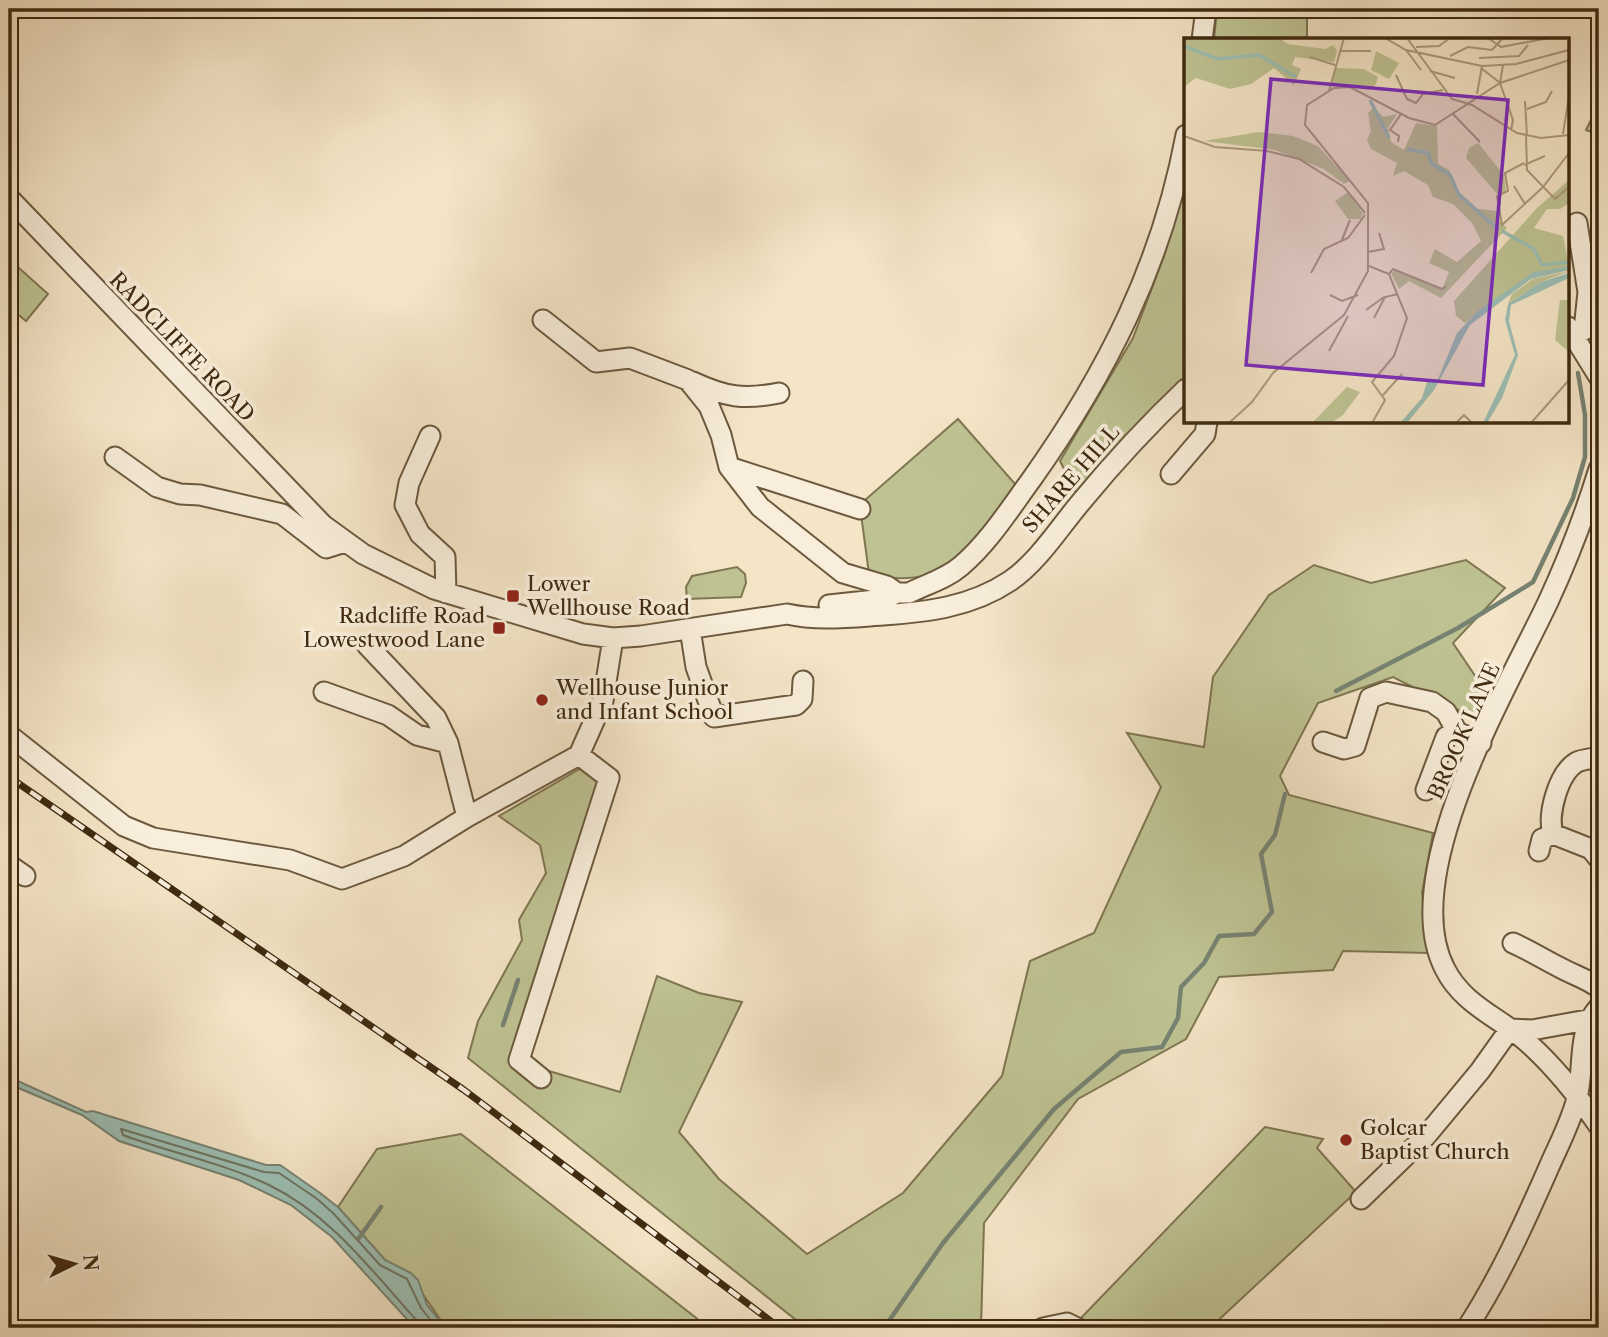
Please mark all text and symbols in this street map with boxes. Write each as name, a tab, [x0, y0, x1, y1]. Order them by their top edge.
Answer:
inset map	[1184, 38, 1570, 424]
street label: RADCLIFFE ROAD	[105, 267, 260, 426]
street label: SHARE HILL	[1017, 419, 1124, 538]
place label: Lower Wellhouse Road	[526, 571, 690, 620]
marker: Lower Wellhouse Road	[505, 588, 521, 604]
place label: Radcliffe Road Lowestwood Lane	[303, 603, 485, 652]
marker: Radcliffe Road Lowestwood Lane	[491, 620, 507, 636]
street label: BROOK LANE	[1422, 659, 1505, 803]
place label: Wellhouse Junior and Infant School	[555, 675, 733, 724]
marker: Wellhouse Junior and Infant School	[534, 692, 550, 708]
place label: Golcar Baptist Church	[1360, 1115, 1510, 1164]
marker: Golcar Baptist Church	[1338, 1132, 1354, 1148]
north arrow	[38, 1228, 108, 1298]
text: N	[78, 1253, 103, 1272]

